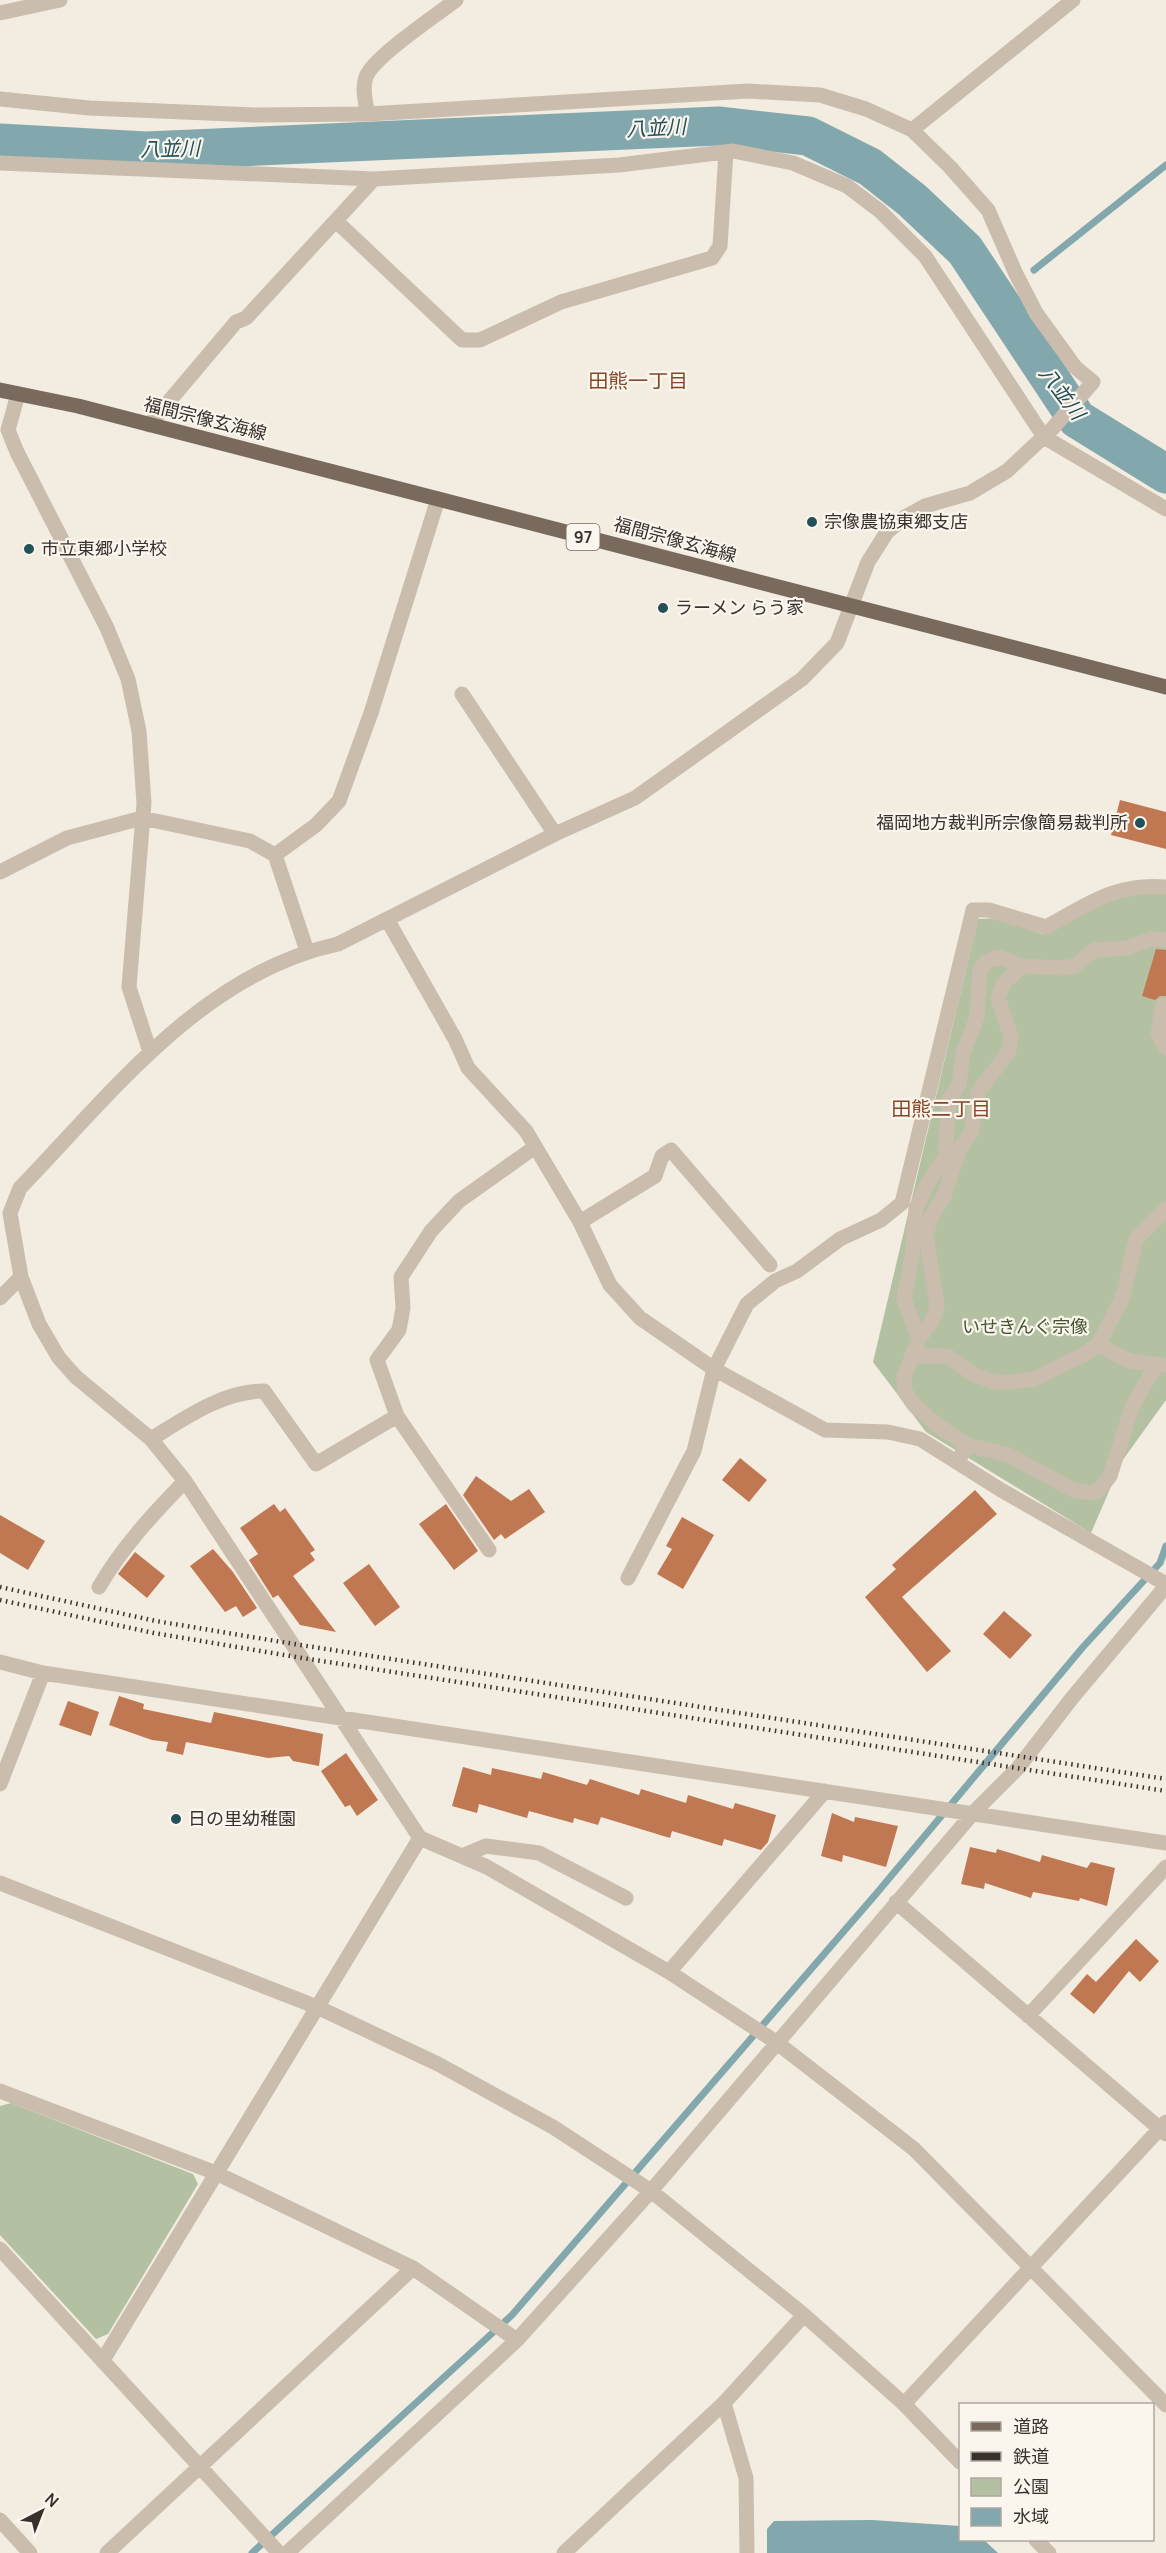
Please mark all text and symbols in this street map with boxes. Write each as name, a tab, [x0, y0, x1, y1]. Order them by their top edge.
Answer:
water label: 八並川	[625, 112, 689, 143]
water label: 八並川	[140, 134, 202, 163]
water label: 八並川	[1034, 361, 1092, 426]
district label: 田熊一丁目	[588, 367, 688, 394]
street label: 福間宗像玄海線	[141, 391, 269, 445]
place label: 宗像農協東郷支店	[824, 509, 968, 533]
street label: 福間宗像玄海線	[611, 511, 739, 567]
marker: 宗像農協東郷支店	[805, 515, 819, 529]
road number: 97	[566, 524, 600, 550]
place label: 市立東郷小学校	[41, 536, 167, 560]
marker: 市立東郷小学校	[22, 542, 36, 556]
place label: ラーメン らう家	[675, 595, 804, 619]
marker: ラーメン らう家	[656, 601, 670, 615]
place label: 福岡地方裁判所宗像簡易裁判所	[876, 810, 1128, 834]
marker: 福岡地方裁判所宗像簡易裁判所	[1133, 816, 1147, 830]
district label: 田熊二丁目	[891, 1095, 991, 1122]
park label: いせきんぐ宗像	[962, 1314, 1088, 1338]
place label: 日の里幼稚園	[188, 1806, 296, 1830]
marker: 日の里幼稚園	[169, 1812, 183, 1826]
legend	[959, 2403, 1154, 2541]
text: 道路	[1013, 2414, 1049, 2438]
text: 鉄道	[1013, 2444, 1049, 2468]
text: 公園	[1013, 2474, 1049, 2498]
north arrow	[12, 2481, 72, 2541]
text: N	[40, 2488, 64, 2512]
text: 水域	[1013, 2504, 1049, 2528]

